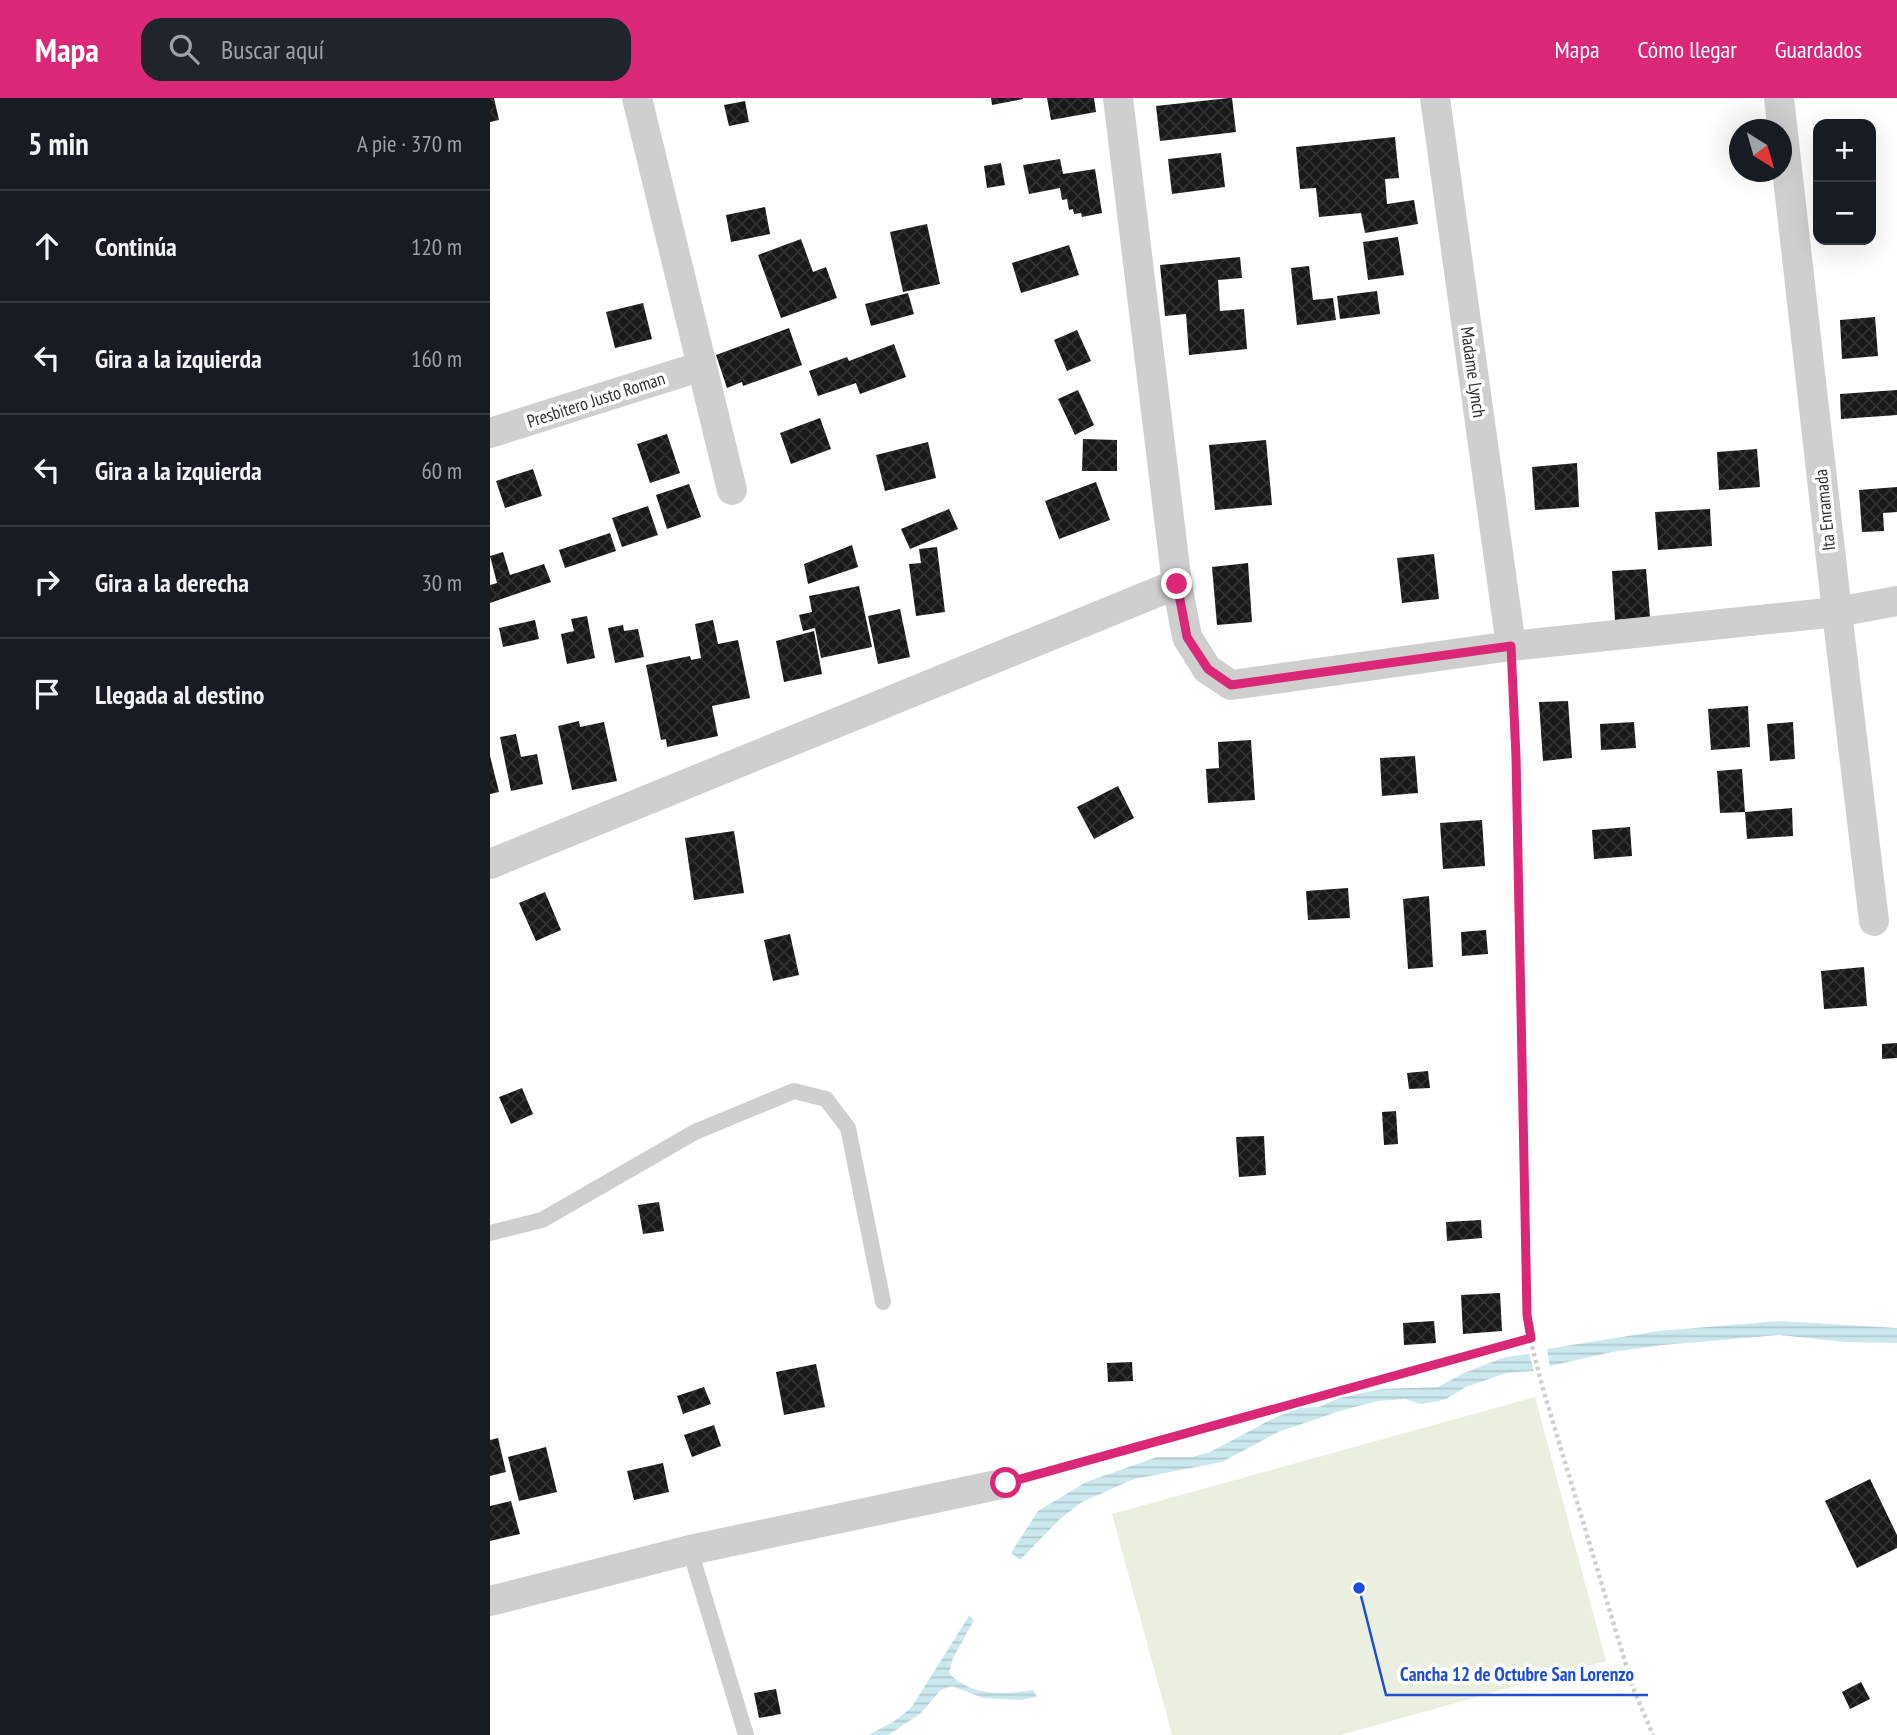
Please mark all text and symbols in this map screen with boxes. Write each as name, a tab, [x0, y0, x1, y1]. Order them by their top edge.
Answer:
search box	[141, 18, 631, 81]
text: Mapa	[35, 28, 99, 71]
icon: search	[165, 30, 203, 68]
text: Buscar aquí	[221, 33, 324, 66]
text: Mapa	[1555, 34, 1600, 65]
text: Cómo llegar	[1638, 34, 1737, 65]
text: Guardados	[1775, 34, 1862, 65]
north arrow	[1729, 119, 1792, 182]
map controls	[1813, 119, 1876, 245]
button: +	[1813, 119, 1876, 182]
text: 5 min	[28, 124, 89, 163]
text: A pie · 370 m	[357, 129, 462, 158]
button: −	[1813, 182, 1876, 245]
icon: ahead	[28, 227, 66, 265]
text: Continúa	[95, 230, 177, 263]
text: 120 m	[411, 232, 462, 261]
street label: Madame Lynch	[1456, 325, 1491, 419]
icon: left	[28, 339, 66, 377]
text: Gira a la izquierda	[95, 342, 262, 375]
text: 160 m	[411, 344, 462, 373]
street label: Presbitero Justo Roman	[524, 366, 668, 433]
icon: left	[28, 451, 66, 489]
text: Gira a la izquierda	[95, 454, 262, 487]
text: 60 m	[421, 456, 462, 485]
street label: Ita Enramada	[1809, 468, 1840, 552]
icon: right	[28, 563, 66, 601]
text: Gira a la derecha	[95, 566, 249, 599]
text: 30 m	[421, 568, 462, 597]
route end	[1161, 568, 1192, 599]
icon: arrive	[28, 675, 66, 713]
text: Llegada al destino	[95, 678, 264, 711]
route start	[990, 1467, 1021, 1498]
callout: Cancha 12 de Octubre San Lorenzo	[1386, 1655, 1648, 1695]
text: Cancha 12 de Octubre San Lorenzo	[1400, 1662, 1634, 1686]

